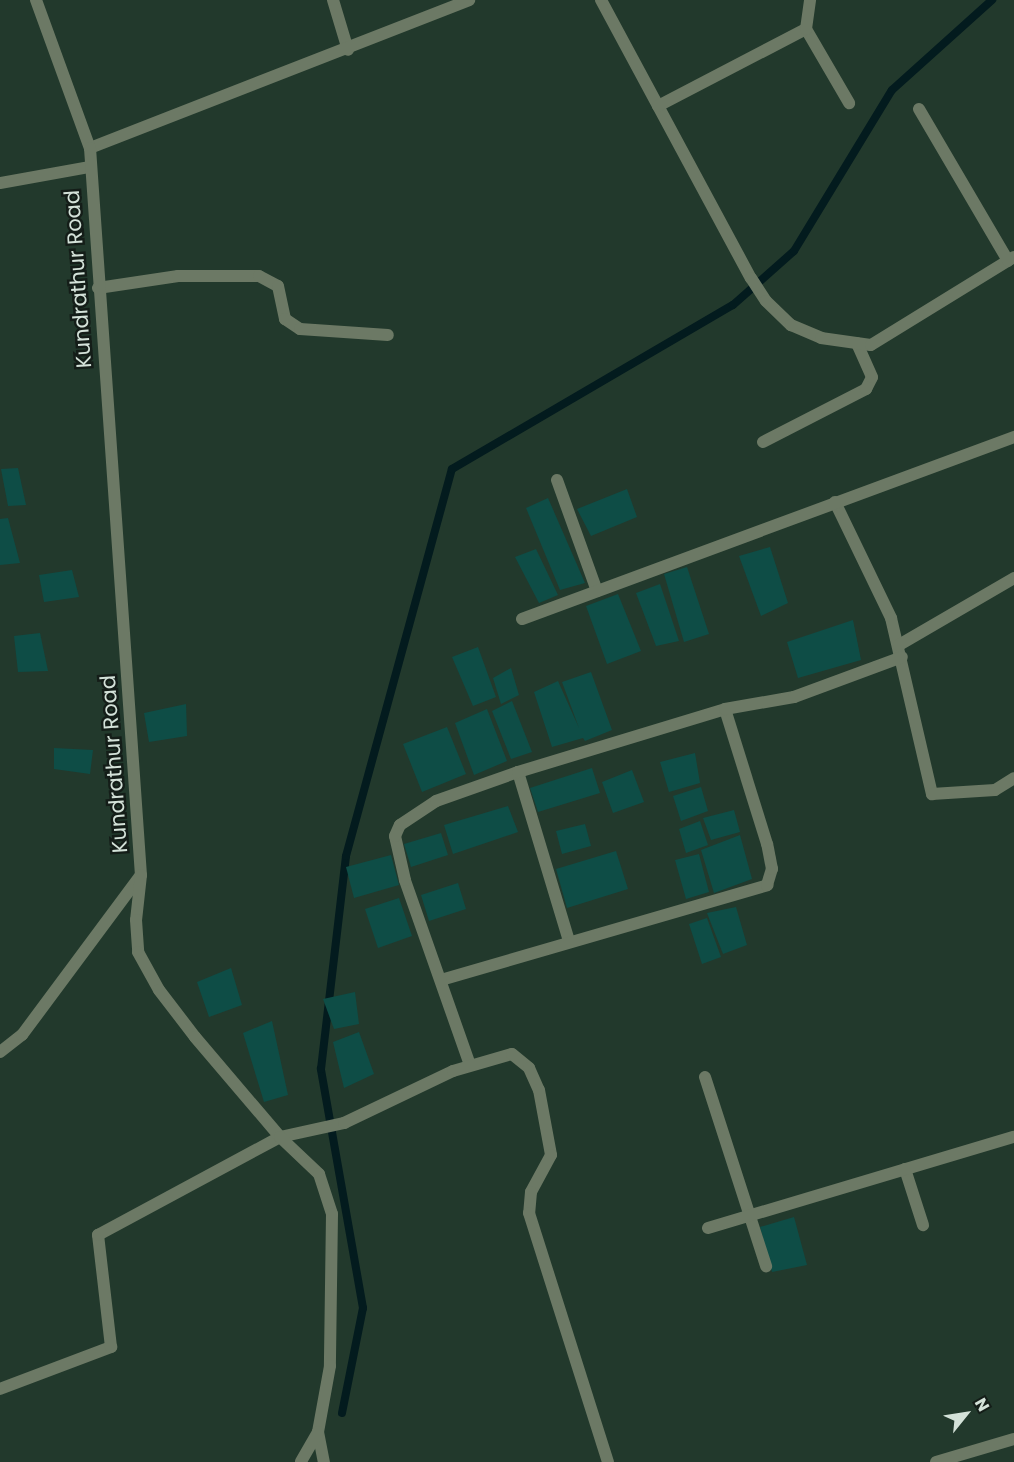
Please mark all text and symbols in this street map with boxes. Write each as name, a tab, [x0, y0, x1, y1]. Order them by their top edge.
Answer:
street label: Kundrathur Road	[59, 189, 97, 369]
street label: Kundrathur Road	[95, 674, 133, 854]
north arrow	[936, 1384, 996, 1444]
text: N	[969, 1394, 995, 1416]

